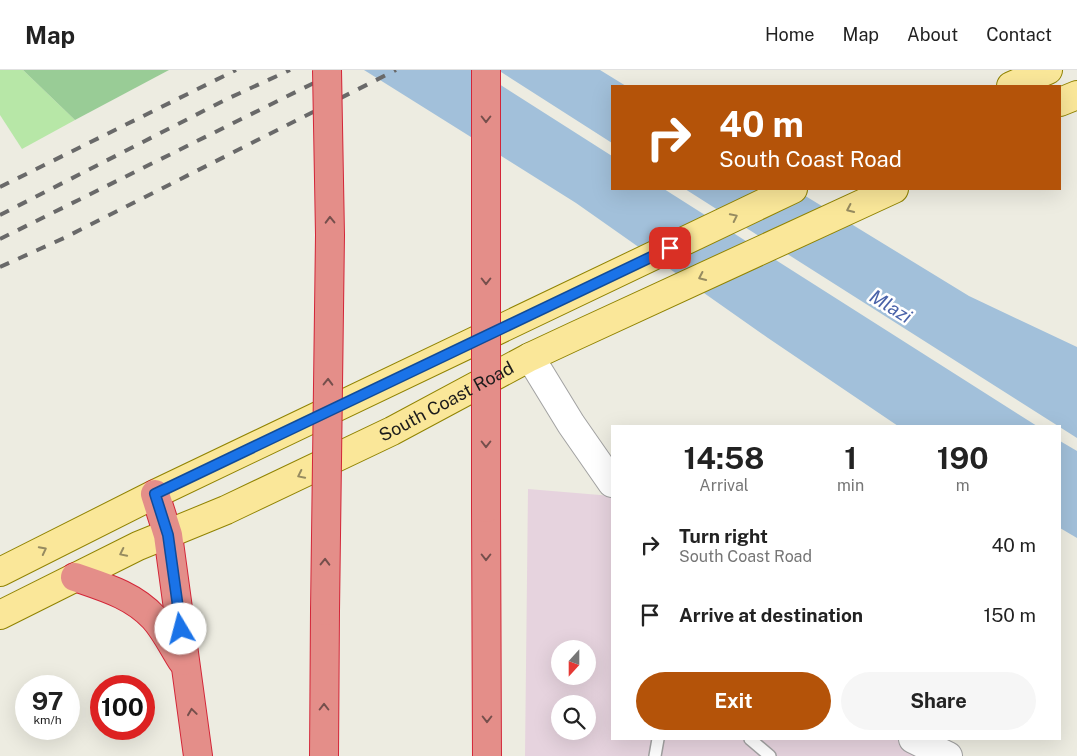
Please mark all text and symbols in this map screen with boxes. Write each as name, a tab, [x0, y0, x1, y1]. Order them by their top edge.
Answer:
text: Map	[25, 21, 75, 49]
text: Home	[765, 24, 815, 45]
text: Map	[843, 24, 879, 45]
text: About	[907, 24, 958, 45]
text: Contact	[986, 24, 1052, 45]
text: 40 m	[719, 104, 804, 145]
icon: right	[636, 105, 701, 170]
one-way arrow	[481, 115, 491, 123]
text: South Coast Road	[719, 146, 902, 172]
one-way arrow	[846, 203, 855, 214]
one-way arrow	[728, 214, 737, 224]
one-way arrow	[325, 215, 335, 223]
pin	[649, 227, 691, 269]
icon: arrive	[656, 234, 684, 262]
one-way arrow	[698, 271, 707, 282]
one-way arrow	[481, 278, 491, 285]
water label: Mlazi	[866, 285, 916, 328]
street label: South Coast Road	[375, 357, 517, 446]
one-way arrow	[323, 378, 333, 386]
one-way arrow	[481, 440, 491, 448]
text: 14:58	[684, 440, 765, 476]
text: 1	[844, 440, 857, 476]
text: 190	[937, 440, 989, 476]
one-way arrow	[297, 468, 306, 479]
text: Arrival	[699, 476, 749, 495]
text: min	[837, 476, 864, 495]
text: m	[956, 476, 969, 495]
text: Turn right	[679, 525, 768, 547]
icon: right	[636, 531, 664, 559]
text: 40 m	[991, 534, 1036, 556]
one-way arrow	[38, 546, 47, 556]
one-way arrow	[119, 547, 128, 557]
text: South Coast Road	[679, 547, 812, 566]
one-way arrow	[481, 553, 491, 561]
one-way arrow	[320, 558, 331, 566]
icon: arrive	[636, 601, 664, 629]
position arrow	[154, 602, 206, 654]
text: Arrive at destination	[679, 604, 863, 626]
text: 150 m	[983, 604, 1036, 626]
north arrow	[551, 640, 596, 685]
map controls	[551, 640, 596, 740]
button: Exit	[636, 672, 831, 730]
button: Share	[841, 672, 1036, 730]
speed limit sign: 100	[90, 675, 155, 740]
text: 97	[32, 686, 63, 716]
button: search	[551, 695, 596, 740]
one-way arrow	[319, 703, 329, 711]
one-way arrow	[188, 708, 198, 717]
text: km/h	[33, 713, 62, 727]
one-way arrow	[482, 716, 492, 723]

